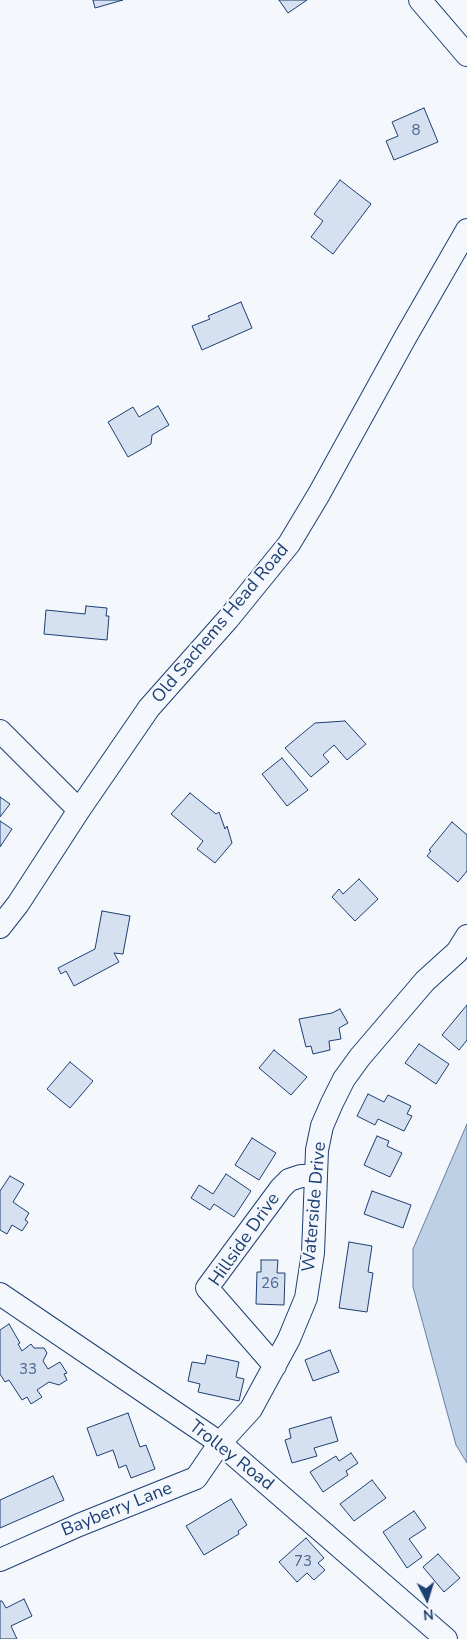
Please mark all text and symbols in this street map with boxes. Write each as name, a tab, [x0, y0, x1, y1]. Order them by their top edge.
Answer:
house number: 8	[412, 122, 420, 140]
street label: Old Sachems Head Road	[148, 540, 294, 708]
street label: Waterside Drive	[299, 1141, 331, 1273]
street label: Hillside Drive	[205, 1189, 285, 1291]
house number: 26	[261, 1275, 279, 1293]
house number: 33	[19, 1361, 37, 1379]
street label: Trolley Road	[184, 1416, 278, 1496]
street label: Bayberry Lane	[59, 1478, 175, 1542]
house number: 73	[294, 1553, 312, 1571]
north arrow	[402, 1574, 452, 1624]
text: N	[422, 1605, 434, 1624]

